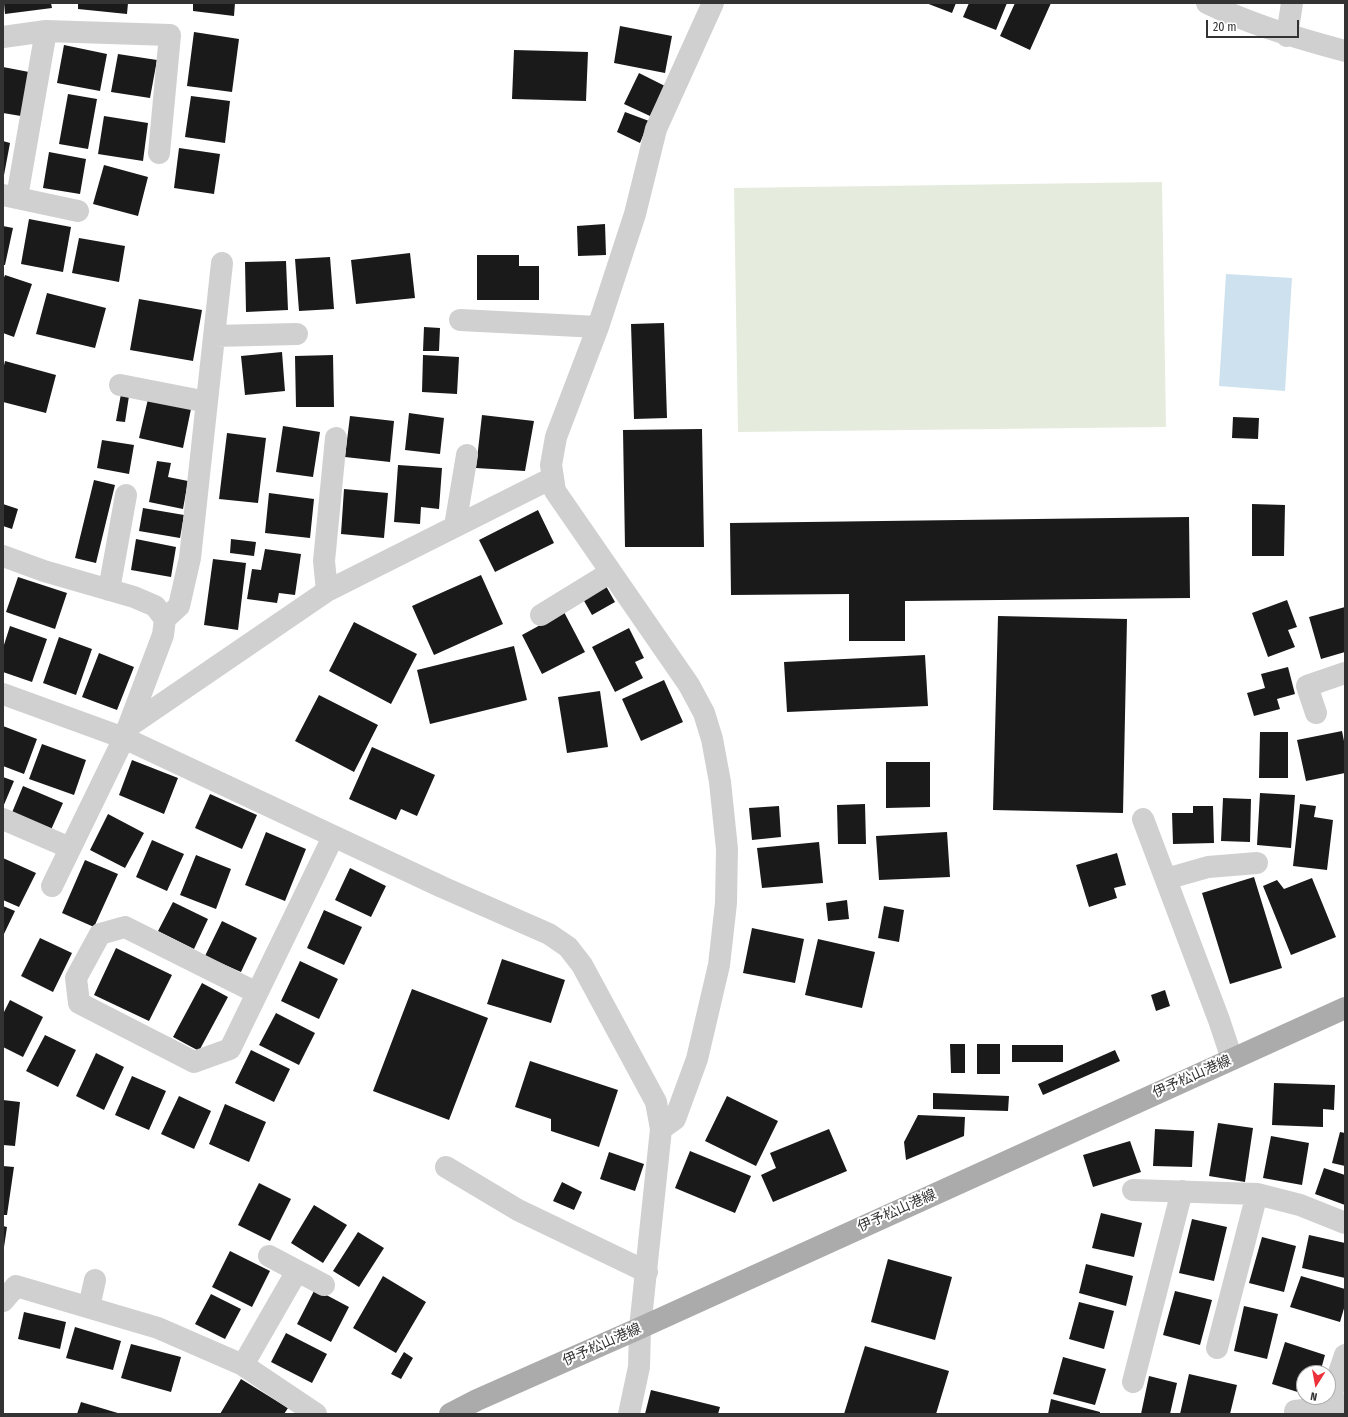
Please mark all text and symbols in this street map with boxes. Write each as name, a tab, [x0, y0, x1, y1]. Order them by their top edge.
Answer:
scale bar	[1208, 12, 1301, 38]
text: 20 m	[1213, 20, 1237, 34]
street label: 伊予松山港線	[1150, 1052, 1234, 1102]
street label: 伊予松山港線	[855, 1186, 939, 1236]
street label: 伊予松山港線	[560, 1320, 644, 1370]
north arrow	[1296, 1365, 1336, 1405]
text: N	[1309, 1389, 1318, 1403]

